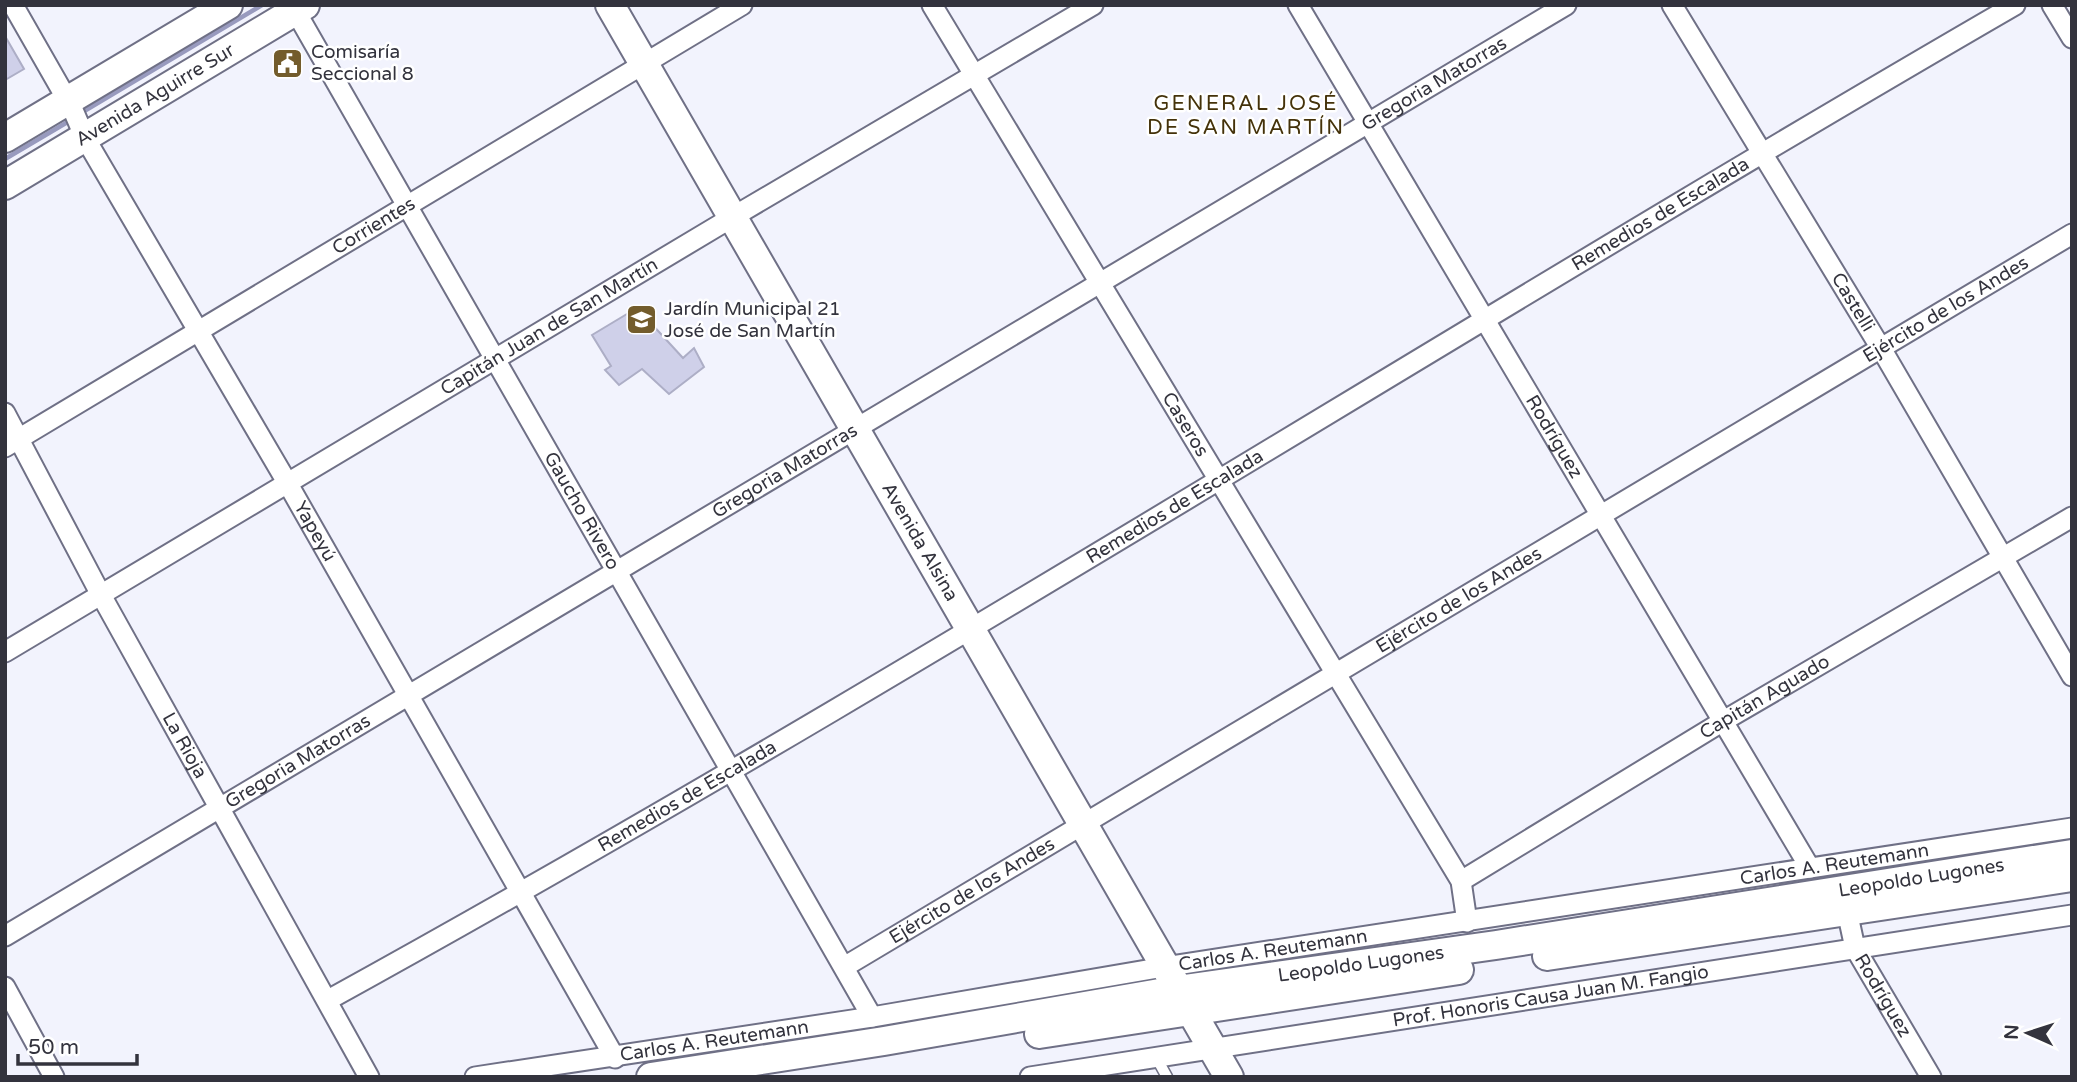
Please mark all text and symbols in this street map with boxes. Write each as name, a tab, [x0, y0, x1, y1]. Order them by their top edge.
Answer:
street label: Gregoria Matorras	[1358, 32, 1511, 135]
street label: Avenida Aguirre Sur	[72, 39, 239, 151]
place label: Comisaría Seccional 8	[311, 41, 414, 85]
public building icon: Comisaría Seccional 8	[271, 46, 305, 80]
district label: GENERAL JOSÉ DE SAN MARTÍN	[1147, 91, 1345, 140]
street label: Remedios de Escalada	[1568, 153, 1753, 276]
street label: Corrientes	[328, 193, 419, 259]
street label: Ejército de los Andes	[1859, 252, 2032, 367]
street label: Capitán Juan de San Martín	[437, 253, 662, 400]
street label: Castelli	[1827, 269, 1879, 336]
place label: Jardín Municipal 21 José de San Martín	[664, 298, 841, 342]
school or university icon: Jardín Municipal 21 José de San Martín	[624, 303, 658, 337]
street label: Caseros	[1157, 388, 1213, 461]
street label: Rodríguez	[1521, 391, 1587, 482]
street label: Gregoria Matorras	[708, 419, 861, 523]
street label: Remedios de Escalada	[1082, 445, 1267, 568]
street label: Gaucho Rivero	[539, 448, 624, 574]
street label: Avenida Alsina	[877, 479, 963, 605]
street label: Yapeyú	[289, 497, 341, 565]
street label: Ejército de los Andes	[1372, 542, 1546, 658]
street label: Capitán Aguado	[1696, 650, 1833, 744]
street label: La Rioja	[158, 709, 212, 782]
street label: Gregoria Matorras	[221, 710, 374, 813]
street label: Remedios de Escalada	[594, 736, 780, 857]
street label: Ejército de los Andes	[885, 833, 1059, 948]
street label: Carlos A. Reutemann	[1738, 839, 1930, 890]
street label: Leopoldo Lugones	[1837, 854, 2006, 902]
street label: Carlos A. Reutemann	[1177, 925, 1369, 976]
street label: Leopoldo Lugones	[1276, 941, 1446, 987]
street label: Rodríguez	[1850, 950, 1916, 1041]
street label: Prof. Honoris Causa Juan M. Fangio	[1391, 961, 1710, 1031]
north arrow	[1993, 998, 2063, 1068]
street label: Carlos A. Reutemann	[618, 1016, 810, 1066]
scale bar	[18, 1023, 136, 1066]
text: N	[2001, 1024, 2023, 1040]
text: 50 m	[28, 1035, 79, 1060]

